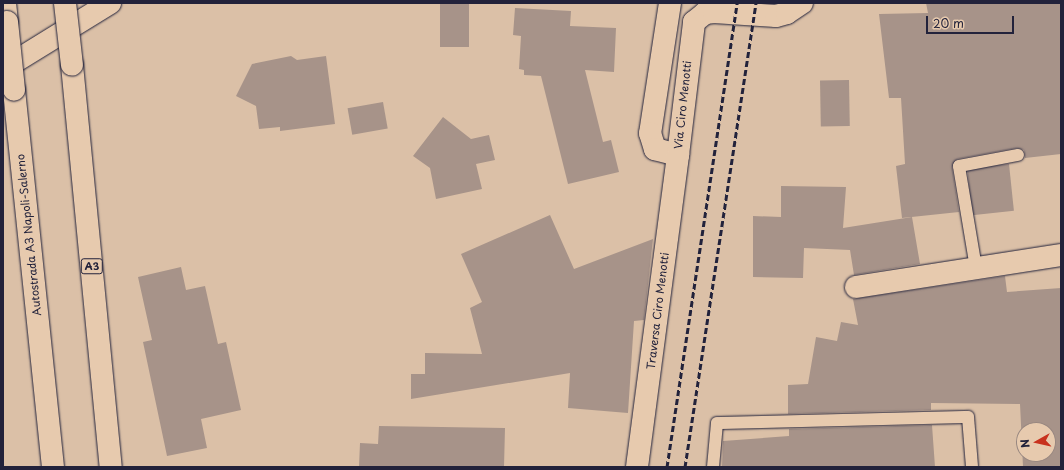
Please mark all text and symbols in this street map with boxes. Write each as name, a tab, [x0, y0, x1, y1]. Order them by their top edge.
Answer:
scale bar	[928, 8, 1016, 34]
text: 20 m	[933, 14, 964, 32]
street label: Via Ciro Menotti	[672, 60, 694, 150]
street label: Autostrada A3 Napoli-Salerno	[14, 153, 44, 317]
street label: Traversa Ciro Menotti	[644, 252, 672, 370]
road number: A3	[80, 258, 104, 274]
north arrow	[1016, 422, 1056, 462]
text: N	[1016, 438, 1034, 449]

